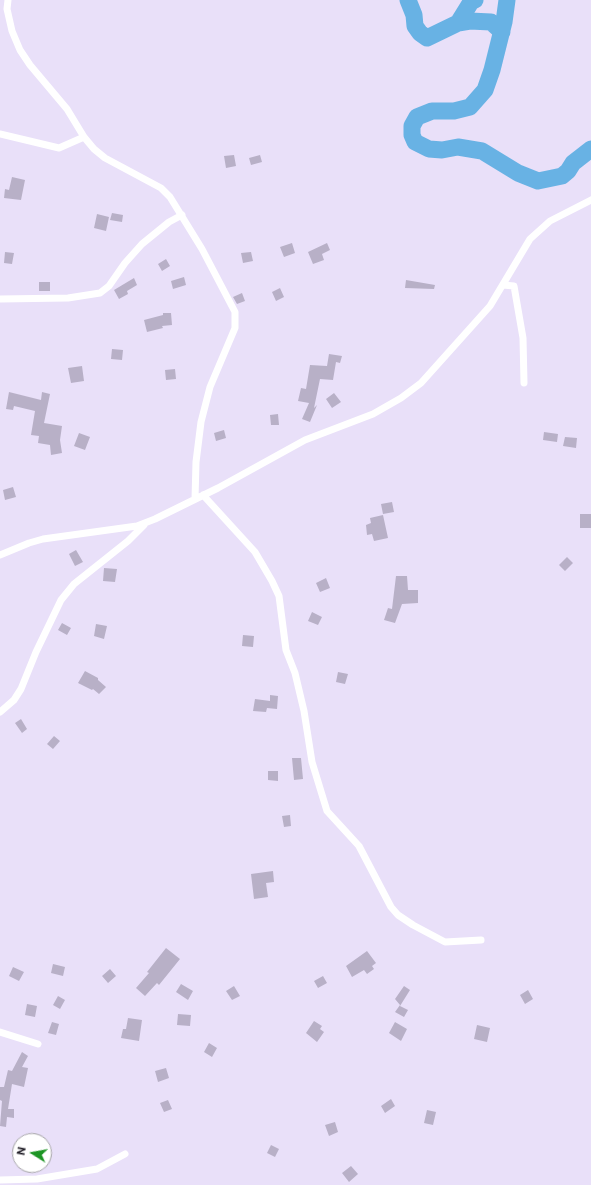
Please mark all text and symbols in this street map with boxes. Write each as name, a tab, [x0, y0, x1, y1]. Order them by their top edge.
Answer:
north arrow	[12, 1133, 52, 1173]
text: N	[14, 1146, 28, 1156]

